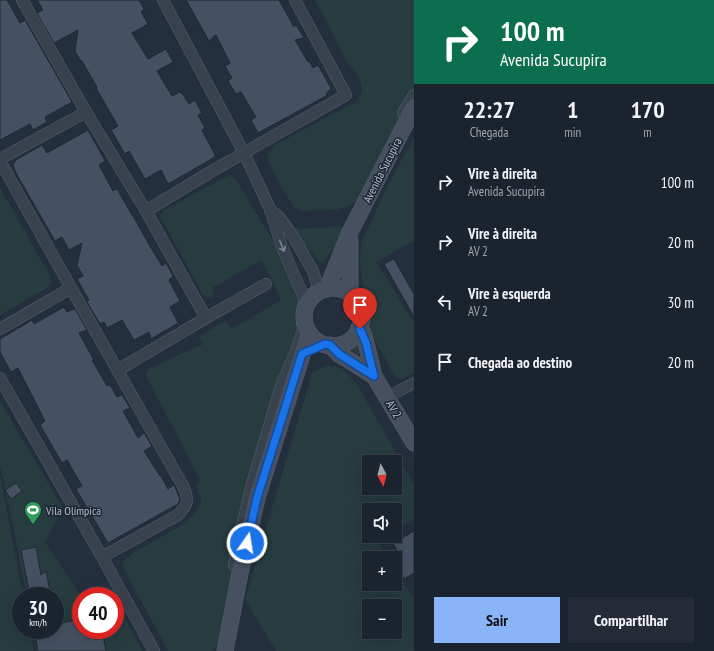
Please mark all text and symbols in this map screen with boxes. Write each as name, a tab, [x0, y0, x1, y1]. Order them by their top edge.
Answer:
text: 100 m	[500, 12, 564, 49]
icon: right	[434, 16, 486, 68]
text: Avenida Sucupira	[500, 48, 607, 71]
text: 22:27	[463, 94, 515, 125]
text: 1	[567, 94, 578, 125]
text: 170	[630, 94, 665, 125]
text: Chegada	[470, 124, 508, 141]
text: min	[564, 124, 581, 141]
text: m	[643, 124, 652, 141]
street label: Avenida Sucupira	[359, 135, 405, 205]
text: Vire à direita	[468, 164, 537, 183]
icon: right	[434, 171, 456, 193]
text: 100 m	[661, 173, 694, 192]
text: Avenida Sucupira	[468, 183, 545, 200]
text: Vire à direita	[468, 224, 537, 243]
icon: right	[434, 231, 456, 253]
text: 20 m	[668, 233, 694, 252]
one-way arrow	[278, 240, 286, 252]
text: AV 2	[468, 243, 488, 260]
text: Vire à esquerda	[468, 284, 551, 303]
pin	[343, 288, 377, 329]
icon: left	[434, 291, 456, 313]
text: 30 m	[668, 293, 694, 312]
icon: arrive	[349, 294, 371, 316]
text: AV 2	[468, 303, 488, 320]
icon: arrive	[434, 351, 456, 373]
text: Chegada ao destino	[468, 353, 572, 372]
text: 20 m	[668, 353, 694, 372]
street label: AV 2	[383, 397, 405, 421]
north arrow	[362, 455, 402, 495]
map controls	[362, 455, 402, 639]
sports icon: Vila Olímpica	[23, 500, 43, 525]
place label: Vila Olímpica	[45, 503, 101, 518]
button: sound	[362, 503, 402, 543]
position arrow	[226, 522, 268, 564]
button: +	[362, 551, 402, 591]
speed limit sign: 40	[72, 587, 124, 639]
text: 30	[28, 595, 48, 621]
button: Sair	[434, 597, 560, 643]
button: Compartilhar	[568, 597, 694, 643]
button: −	[362, 599, 402, 639]
text: km/h	[29, 616, 47, 629]

